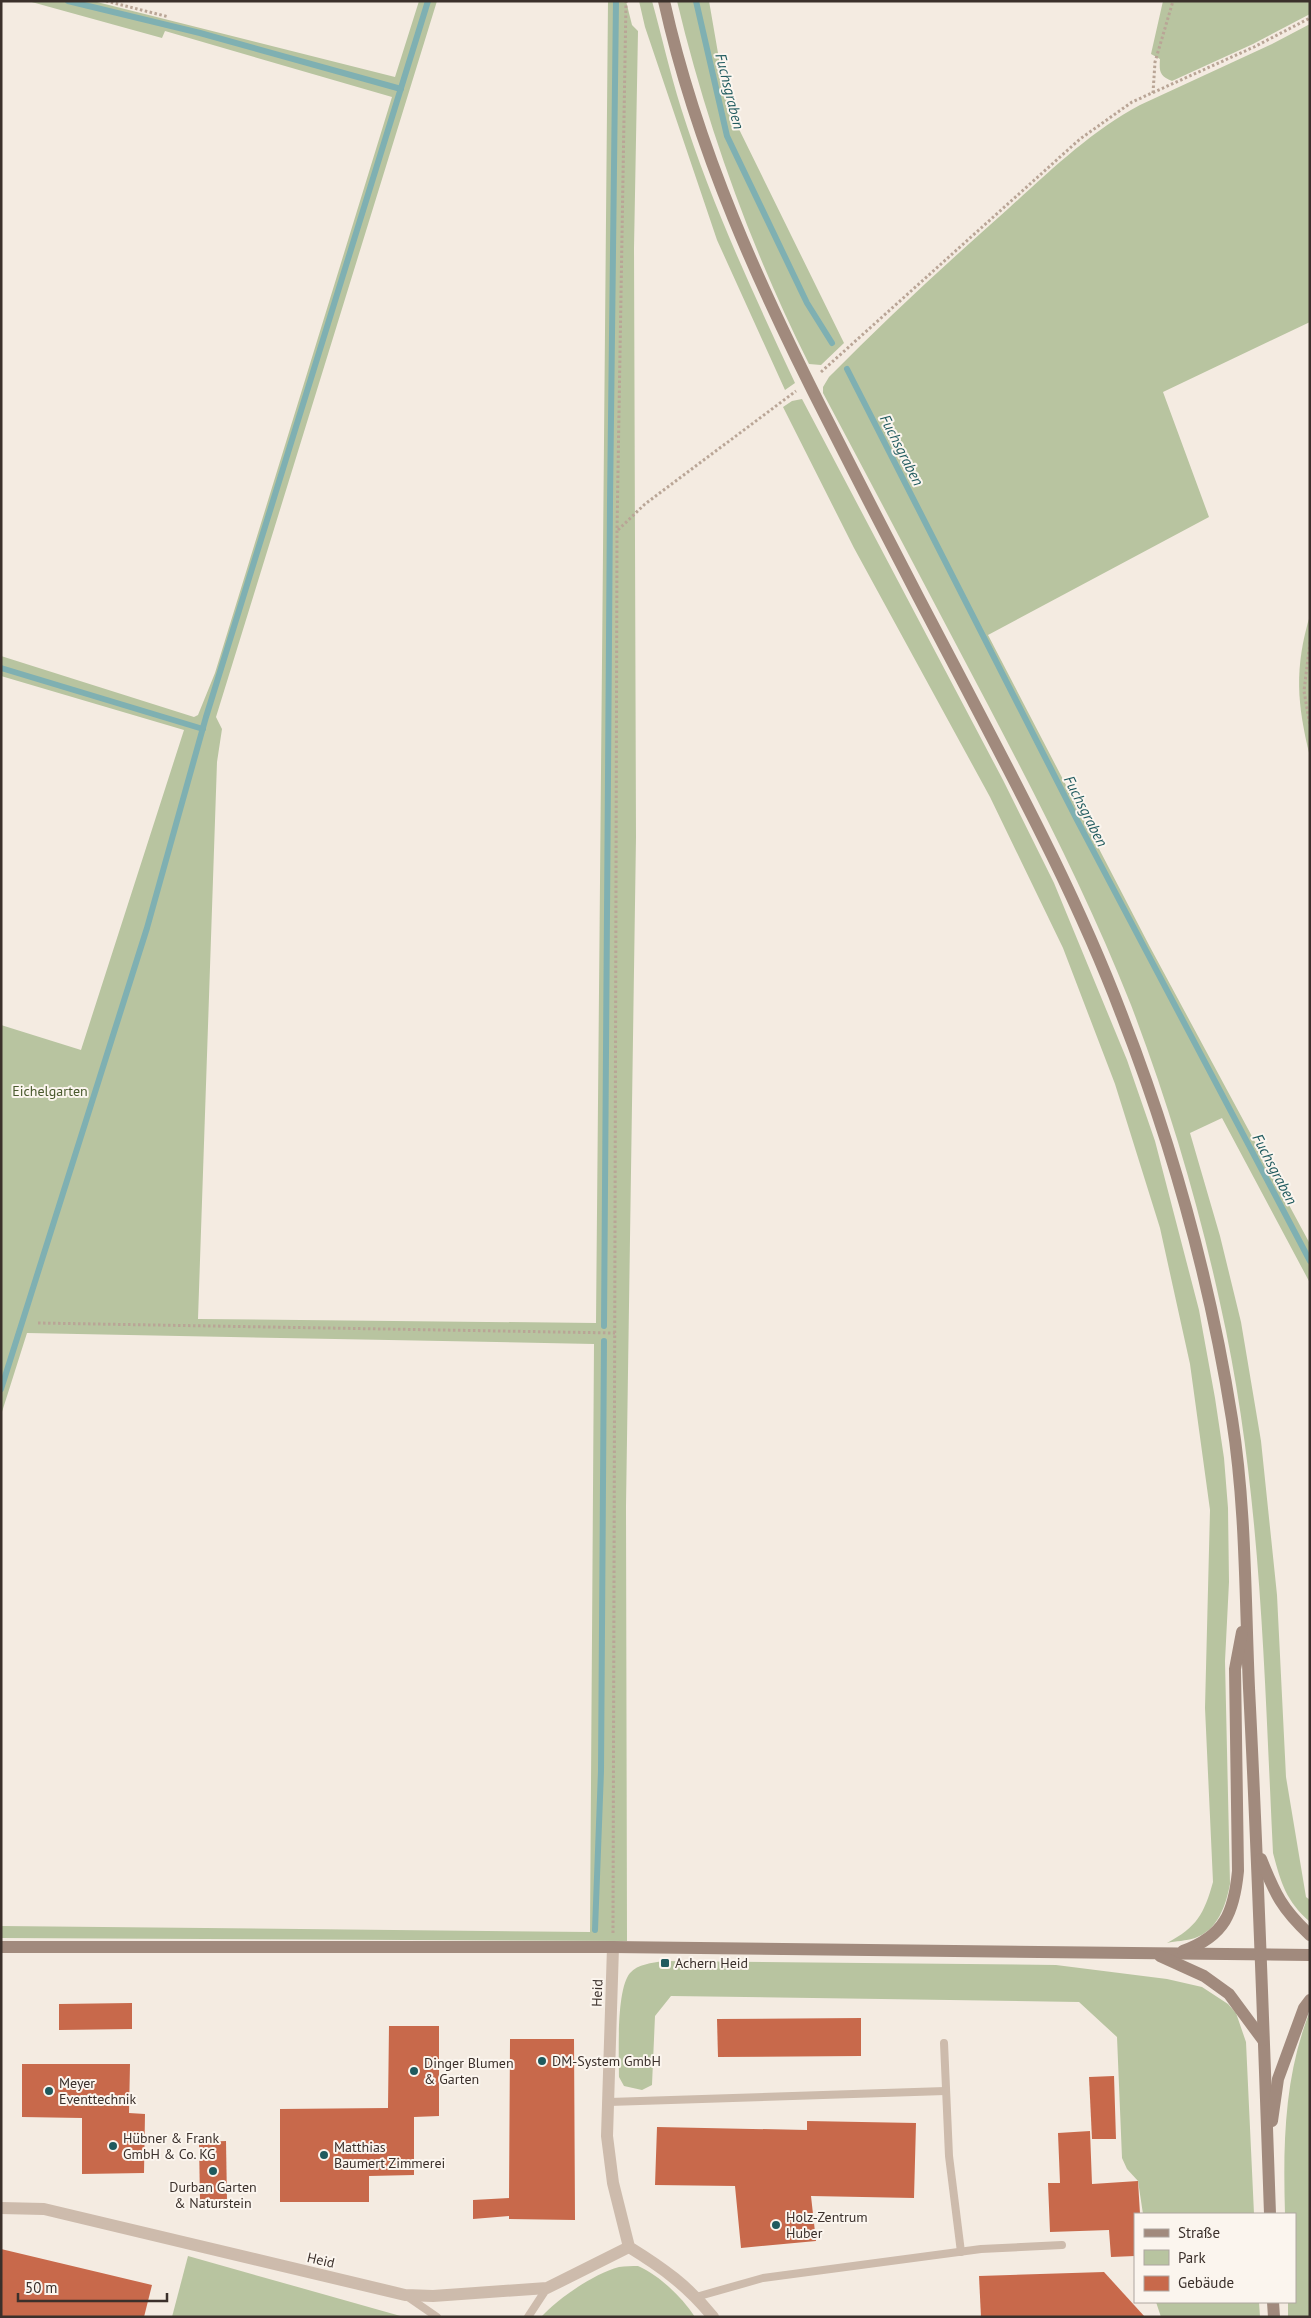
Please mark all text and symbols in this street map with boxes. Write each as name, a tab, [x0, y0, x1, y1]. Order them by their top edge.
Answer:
water label: Fuchsgraben	[711, 51, 749, 131]
water label: Fuchsgraben	[876, 411, 928, 489]
water label: Fuchsgraben	[1060, 772, 1112, 850]
park label: Eichelgarten	[12, 1082, 88, 1100]
water label: Fuchsgraben	[1248, 1130, 1302, 1208]
place label: Achern Heid	[675, 1954, 748, 1972]
marker: Achern Heid	[659, 1957, 671, 1969]
street label: Heid	[588, 1979, 606, 2007]
place label: DM-System GmbH	[552, 2052, 661, 2070]
place label: Dinger Blumen & Garten	[424, 2054, 514, 2088]
marker: DM-System GmbH	[536, 2055, 548, 2067]
marker: Dinger Blumen & Garten	[408, 2065, 420, 2077]
place label: Meyer Eventtechnik	[59, 2074, 137, 2108]
marker: Meyer Eventtechnik	[43, 2085, 55, 2097]
place label: Hübner & Frank GmbH & Co. KG	[123, 2129, 220, 2163]
place label: Matthias Baumert Zimmerei	[334, 2138, 445, 2172]
marker: Hübner & Frank GmbH & Co. KG	[107, 2140, 119, 2152]
marker: Matthias Baumert Zimmerei	[318, 2149, 330, 2161]
marker: Durban Garten & Naturstein	[207, 2165, 219, 2177]
place label: Durban Garten & Naturstein	[169, 2178, 257, 2212]
place label: Holz-Zentrum Huber	[786, 2208, 868, 2242]
legend	[1134, 2213, 1296, 2303]
marker: Holz-Zentrum Huber	[770, 2219, 782, 2231]
text: Straße	[1178, 2223, 1220, 2242]
street label: Heid	[305, 2248, 337, 2272]
text: Park	[1178, 2248, 1206, 2267]
scale bar	[18, 2270, 166, 2302]
text: Gebäude	[1178, 2273, 1234, 2292]
text: 50 m	[25, 2278, 58, 2297]

